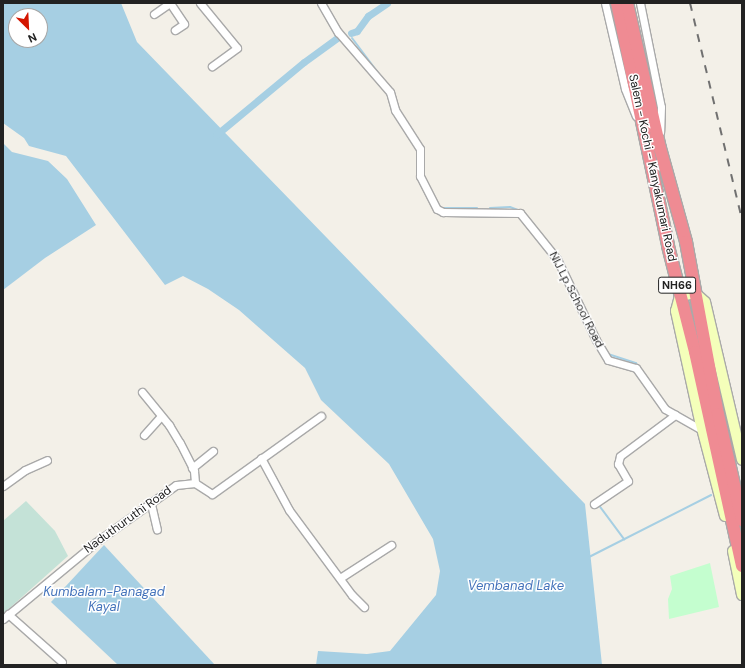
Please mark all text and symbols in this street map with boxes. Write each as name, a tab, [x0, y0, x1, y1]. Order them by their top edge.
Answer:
north arrow	[8, 8, 48, 48]
text: N	[26, 30, 39, 46]
street label: Salem - Kochi - Kanyakumari Road	[625, 73, 679, 263]
street label: NIJ Lp School Road	[546, 249, 606, 351]
road number: NH66	[658, 276, 696, 294]
street label: Naduthuruthi Road	[81, 483, 175, 557]
water label: Vembanad Lake	[468, 578, 564, 594]
water label: Kumbalam-Panagad Kayal	[43, 585, 165, 616]

